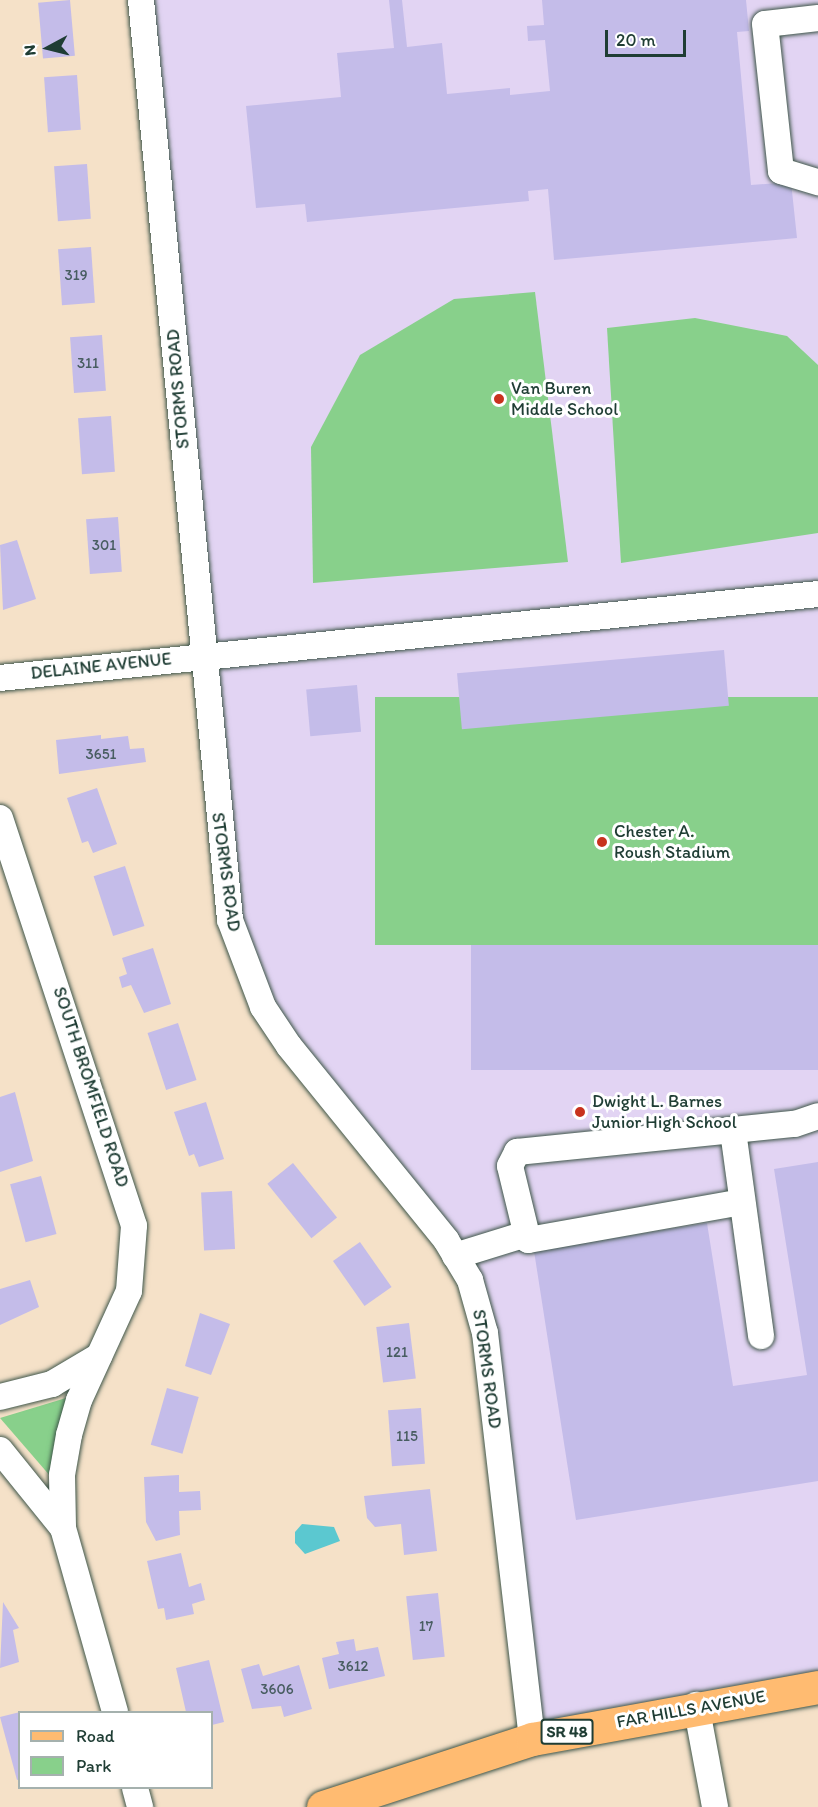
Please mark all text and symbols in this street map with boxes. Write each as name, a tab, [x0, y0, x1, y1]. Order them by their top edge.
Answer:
north arrow	[18, 18, 78, 78]
scale bar	[608, 18, 689, 56]
text: 20 m	[616, 29, 656, 51]
text: N	[20, 44, 40, 57]
house number: 319	[65, 267, 87, 285]
street label: STORMS ROAD	[162, 329, 194, 449]
house number: 311	[77, 355, 99, 373]
place label: Van Buren Middle School	[511, 378, 618, 420]
marker: Van Buren Middle School	[492, 392, 506, 406]
house number: 301	[92, 537, 116, 555]
street label: DELAINE AVENUE	[30, 648, 172, 684]
house number: 3651	[86, 746, 116, 764]
street label: STORMS ROAD	[207, 811, 245, 933]
place label: Chester A. Roush Stadium	[614, 821, 731, 864]
marker: Chester A. Roush Stadium	[595, 835, 609, 849]
street label: SOUTH BROMFIELD ROAD	[49, 985, 133, 1189]
place label: Dwight L. Barnes Junior High School	[592, 1091, 736, 1134]
marker: Dwight L. Barnes Junior High School	[573, 1105, 587, 1119]
street label: STORMS ROAD	[468, 1308, 506, 1430]
house number: 121	[386, 1344, 408, 1362]
house number: 115	[396, 1428, 418, 1446]
house number: 17	[419, 1618, 433, 1636]
house number: 3612	[338, 1658, 368, 1676]
house number: 3606	[260, 1681, 294, 1699]
street label: FAR HILLS AVENUE	[614, 1685, 768, 1733]
legend	[18, 1711, 213, 1789]
road number: SR 48	[540, 1719, 594, 1745]
text: Road	[76, 1725, 115, 1747]
text: Park	[76, 1755, 111, 1777]

